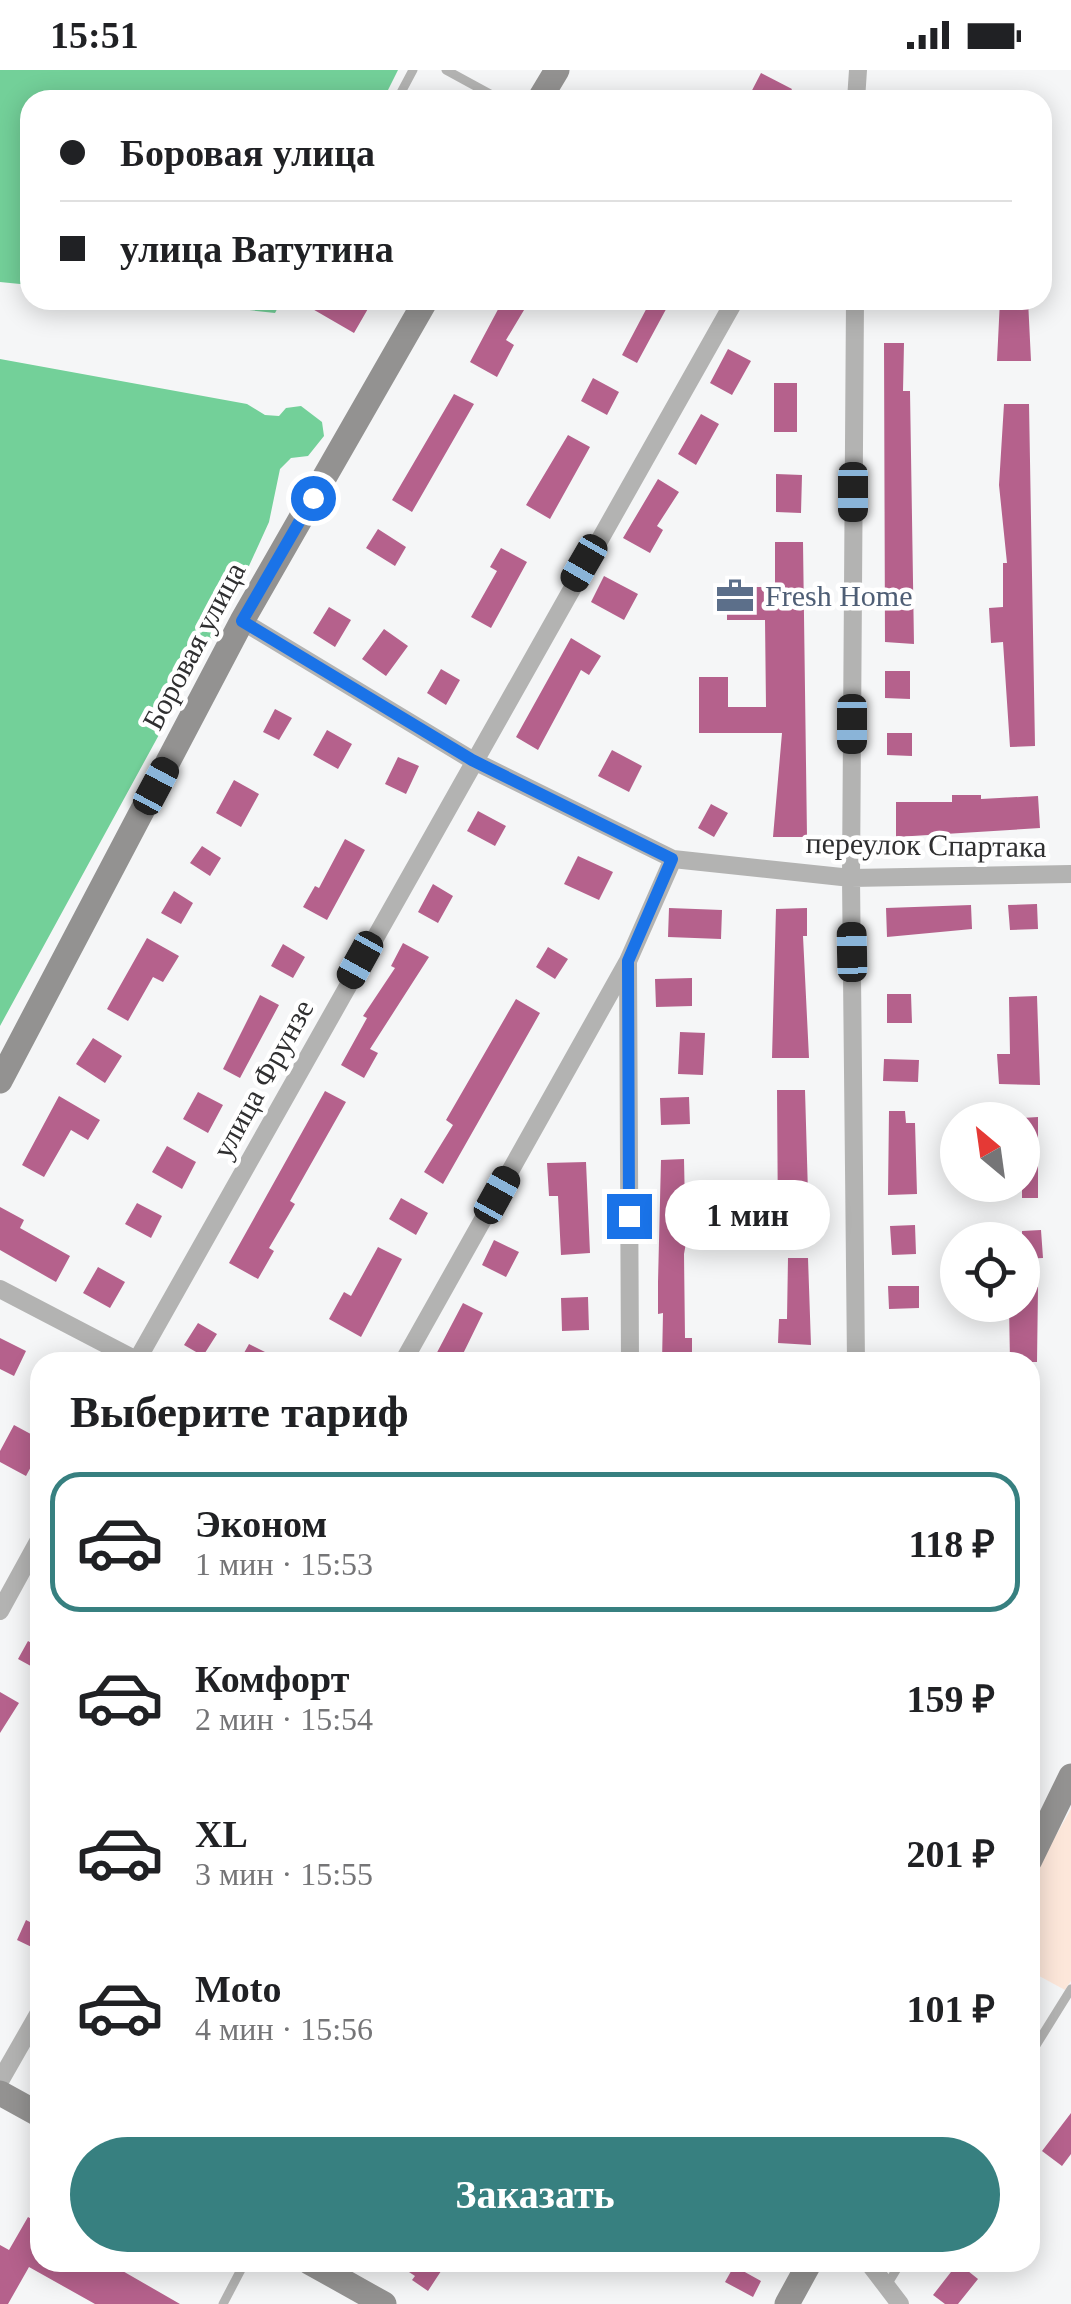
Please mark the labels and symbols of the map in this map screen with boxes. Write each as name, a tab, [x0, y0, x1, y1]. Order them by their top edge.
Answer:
car	[838, 462, 868, 522]
route start	[291, 476, 336, 521]
car	[556, 530, 612, 596]
street label: Боровая улица	[136, 556, 251, 735]
office icon: Fresh Home	[714, 575, 756, 617]
place label: Fresh Home	[765, 579, 912, 612]
car	[837, 694, 867, 754]
car	[129, 752, 183, 820]
street label: переулок Спартака	[805, 826, 1047, 863]
car	[836, 922, 868, 982]
car	[332, 926, 388, 994]
street label: улица Фрунзе	[205, 994, 320, 1164]
north arrow	[940, 1102, 1040, 1202]
car	[469, 1161, 525, 1229]
callout: 1 мин	[664, 1181, 829, 1251]
route end	[607, 1194, 652, 1239]

